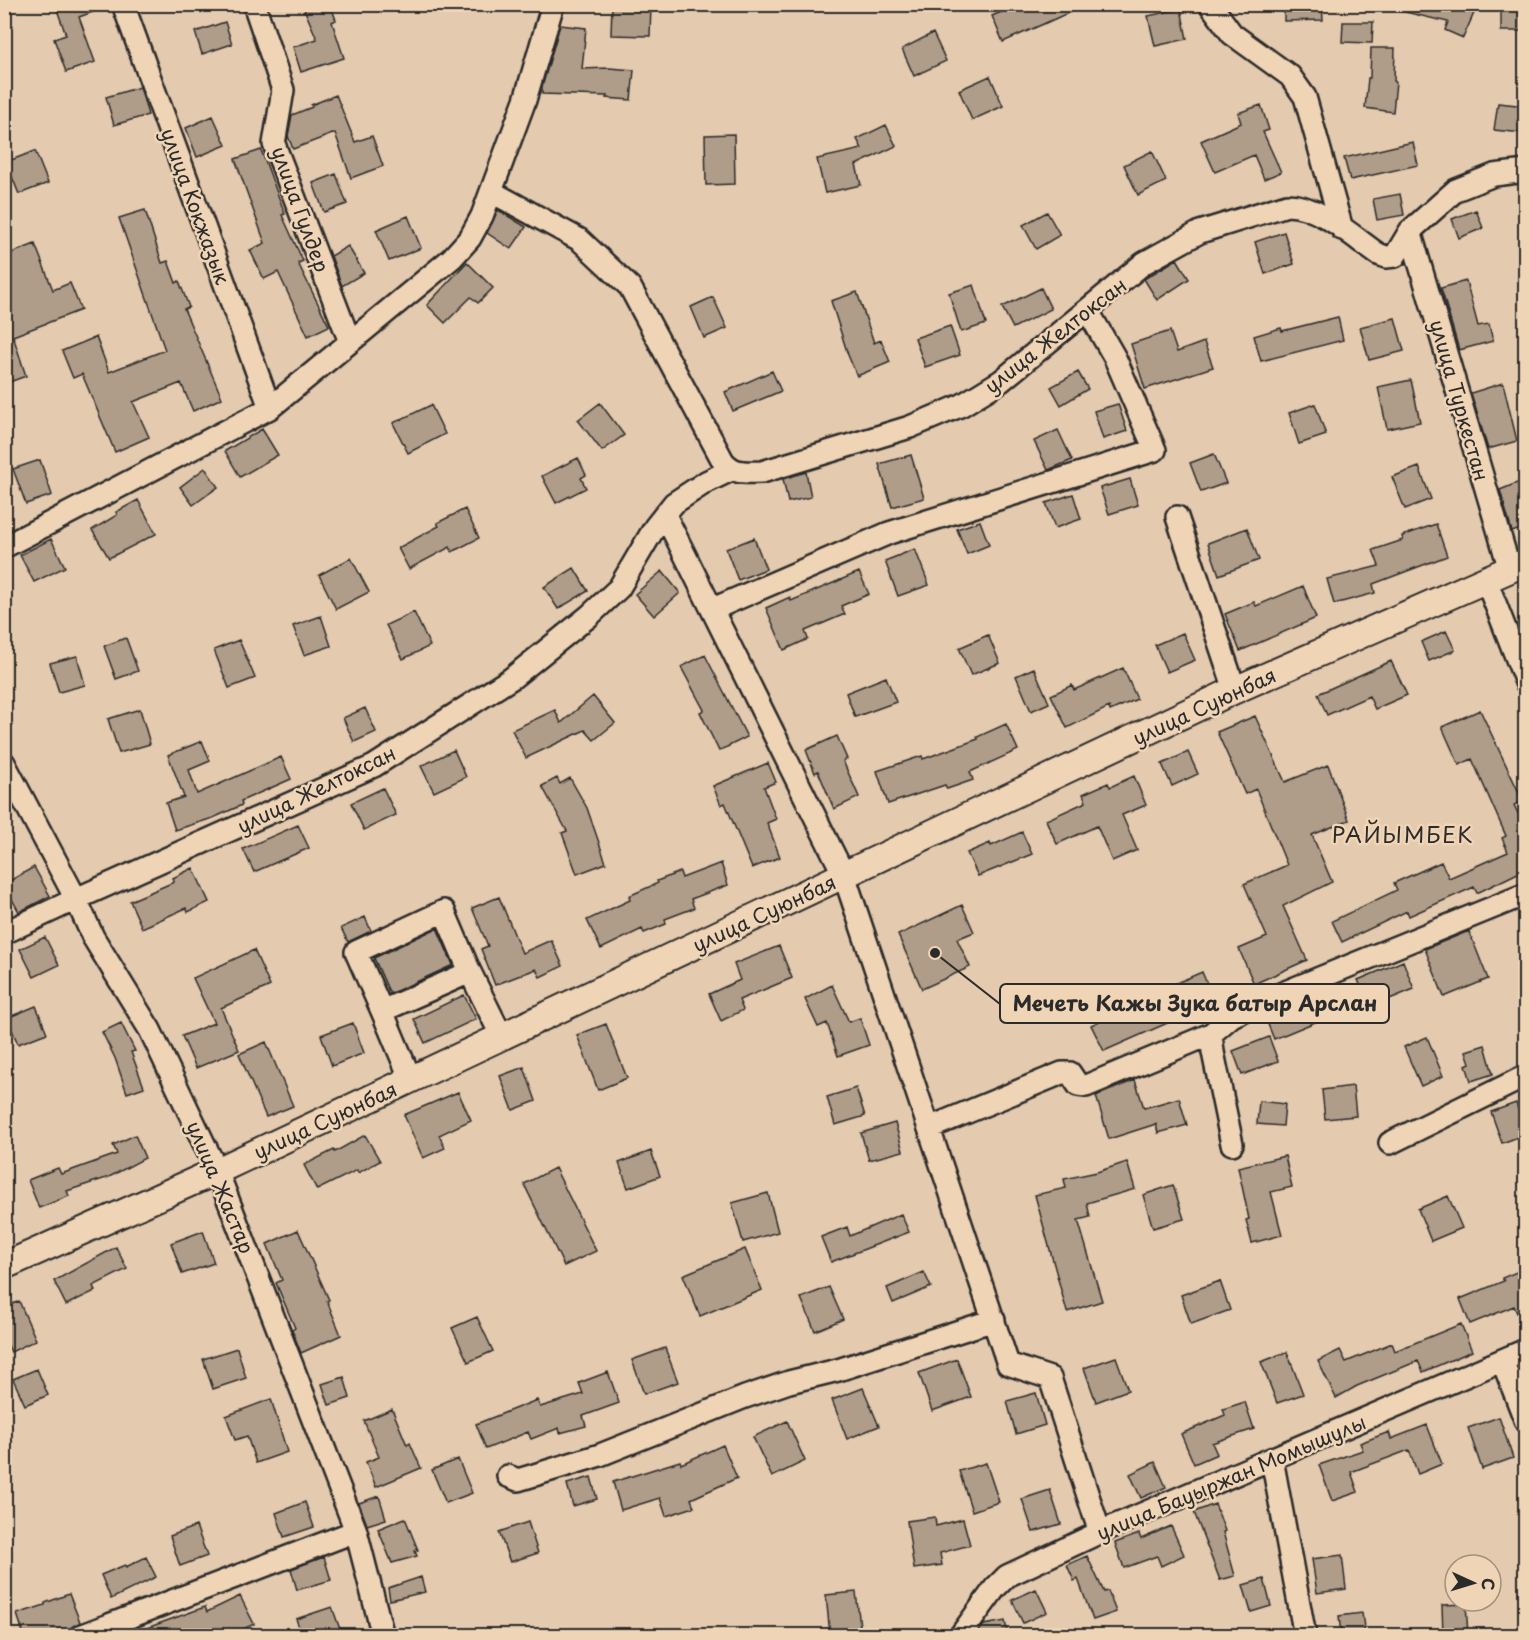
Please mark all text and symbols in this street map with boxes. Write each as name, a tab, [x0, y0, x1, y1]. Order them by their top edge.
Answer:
street label: улица Кокжазык	[154, 124, 238, 288]
street label: улица Гулдер	[264, 142, 338, 276]
street label: улица Желтоксан	[977, 270, 1133, 400]
street label: улица Туркестан	[1423, 316, 1497, 484]
street label: улица Суюнбая	[1127, 660, 1281, 752]
street label: улица Желтоксан	[232, 738, 400, 840]
district label: РАЙЫМБЕК	[1332, 817, 1474, 850]
street label: улица Суюнбая	[687, 867, 841, 959]
callout: Мечеть Кажы Зука батыр Арслан	[1000, 984, 1389, 1023]
text: Мечеть Кажы Зука батыр Арслан	[1013, 986, 1377, 1018]
street label: улица Суюнбая	[248, 1074, 402, 1166]
street label: улица Жастар	[179, 1116, 263, 1258]
street label: улица Бауыржан Момышулы	[1092, 1407, 1370, 1547]
north arrow	[1443, 1553, 1503, 1613]
text: С	[1477, 1577, 1501, 1591]

